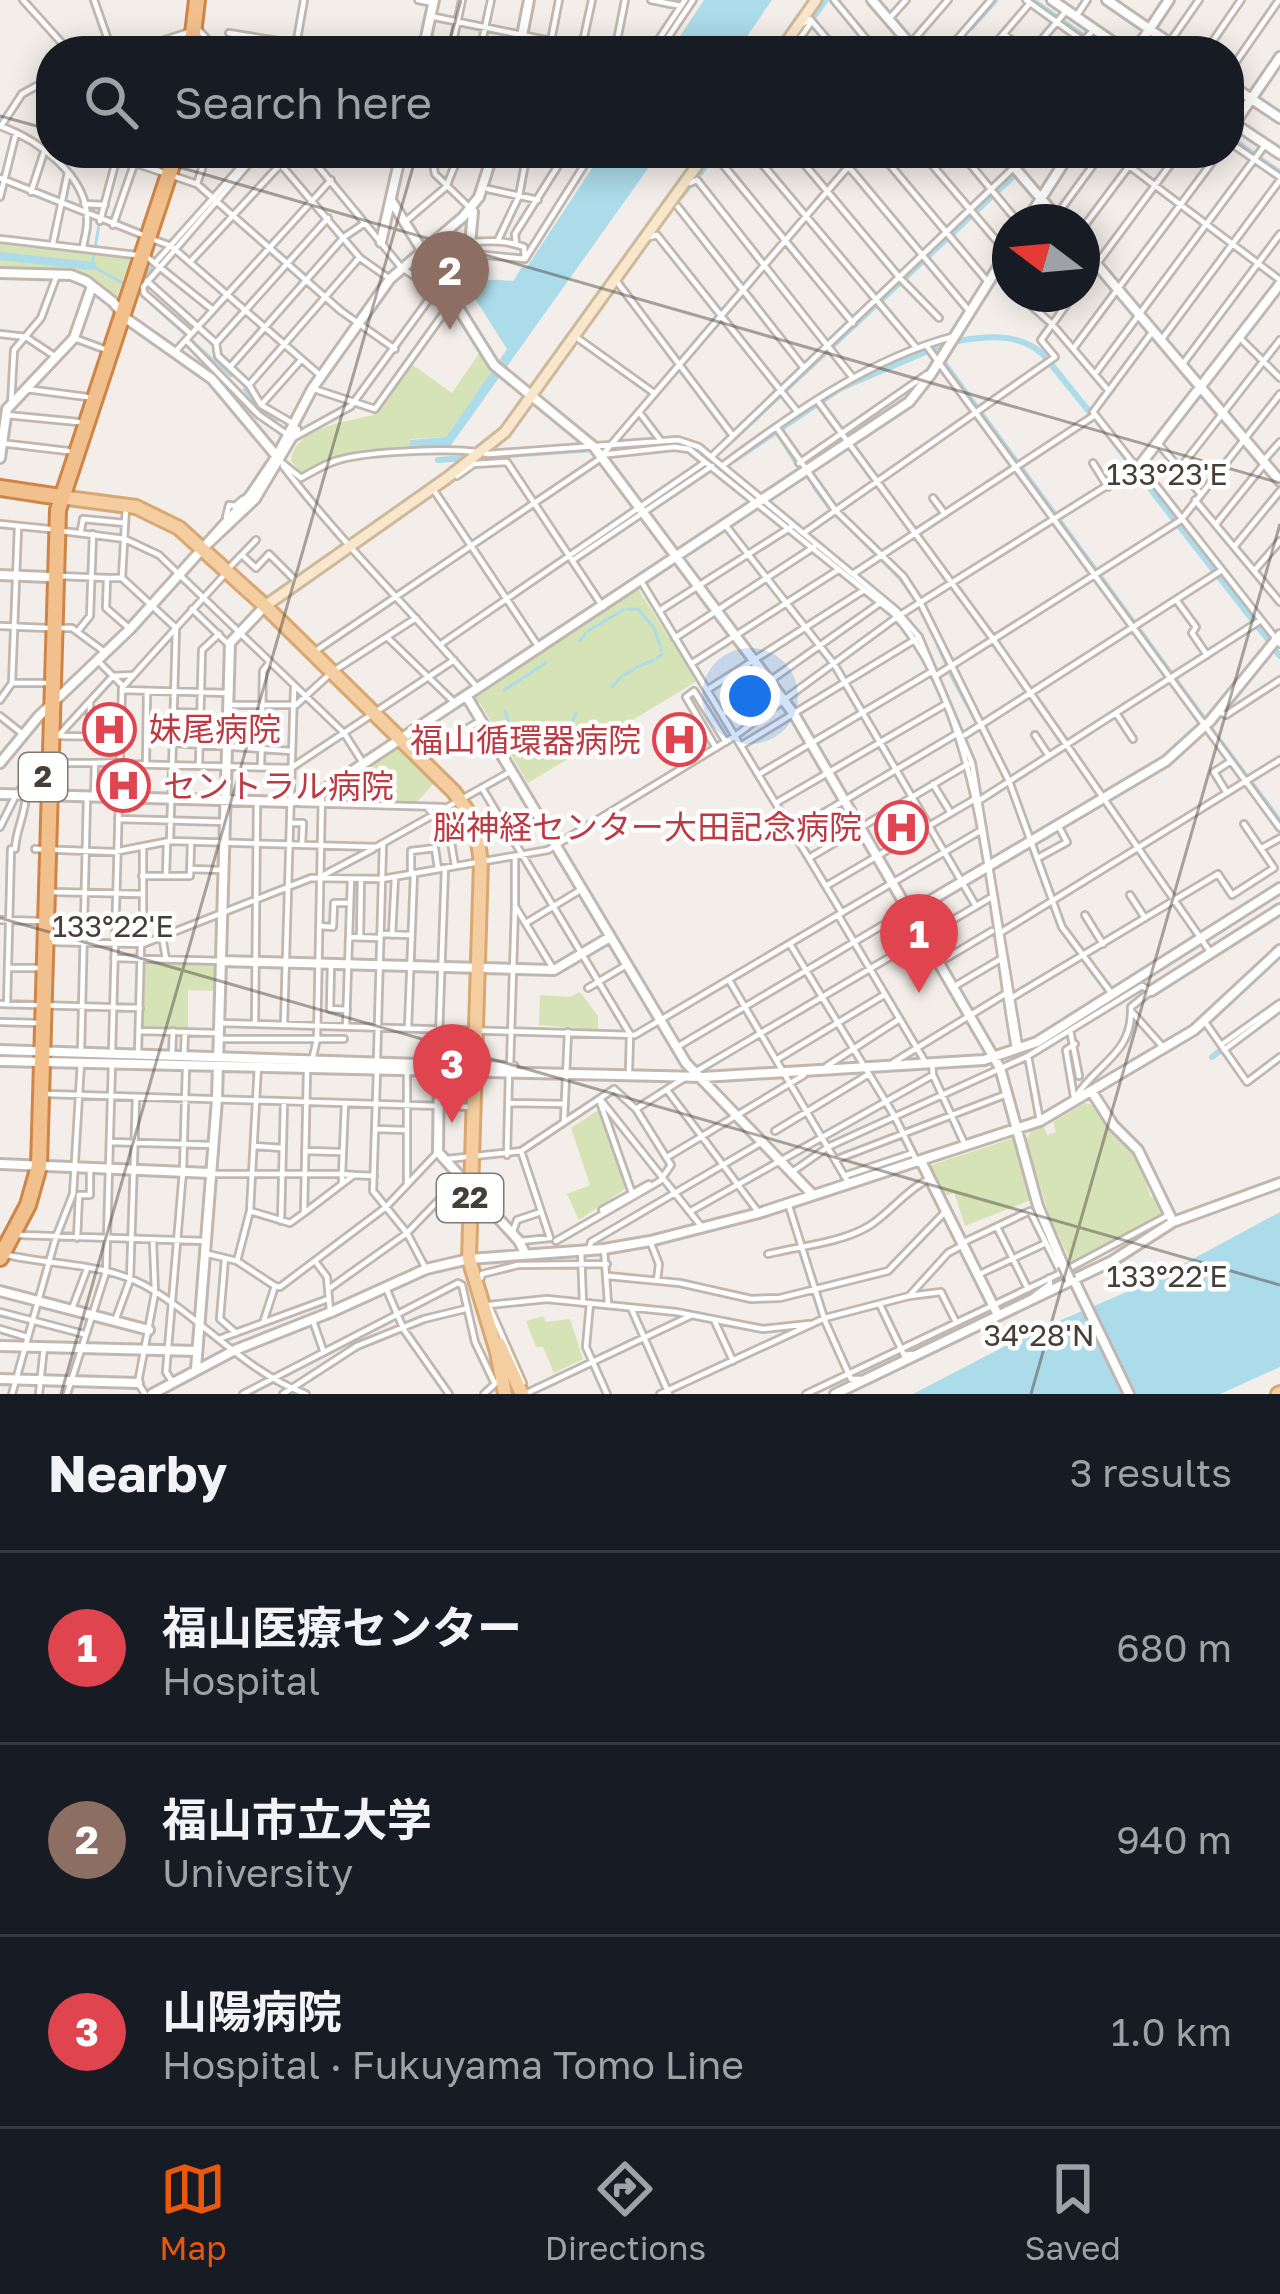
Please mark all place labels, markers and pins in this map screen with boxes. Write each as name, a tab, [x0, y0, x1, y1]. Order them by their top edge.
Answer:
pin: 2	[411, 231, 489, 330]
hospital icon: 妹尾病院	[82, 701, 138, 757]
place label: 妹尾病院	[149, 709, 281, 748]
hospital icon: 福山循環器病院	[652, 712, 708, 768]
place label: 福山循環器病院	[410, 720, 641, 759]
hospital icon: セントラル病院	[96, 758, 152, 814]
place label: セントラル病院	[163, 766, 394, 805]
hospital icon: 脳神経センター大田記念病院	[873, 799, 929, 855]
place label: 脳神経センター大田記念病院	[433, 807, 862, 846]
pin: 1	[880, 894, 958, 993]
pin: 3	[413, 1024, 491, 1123]

